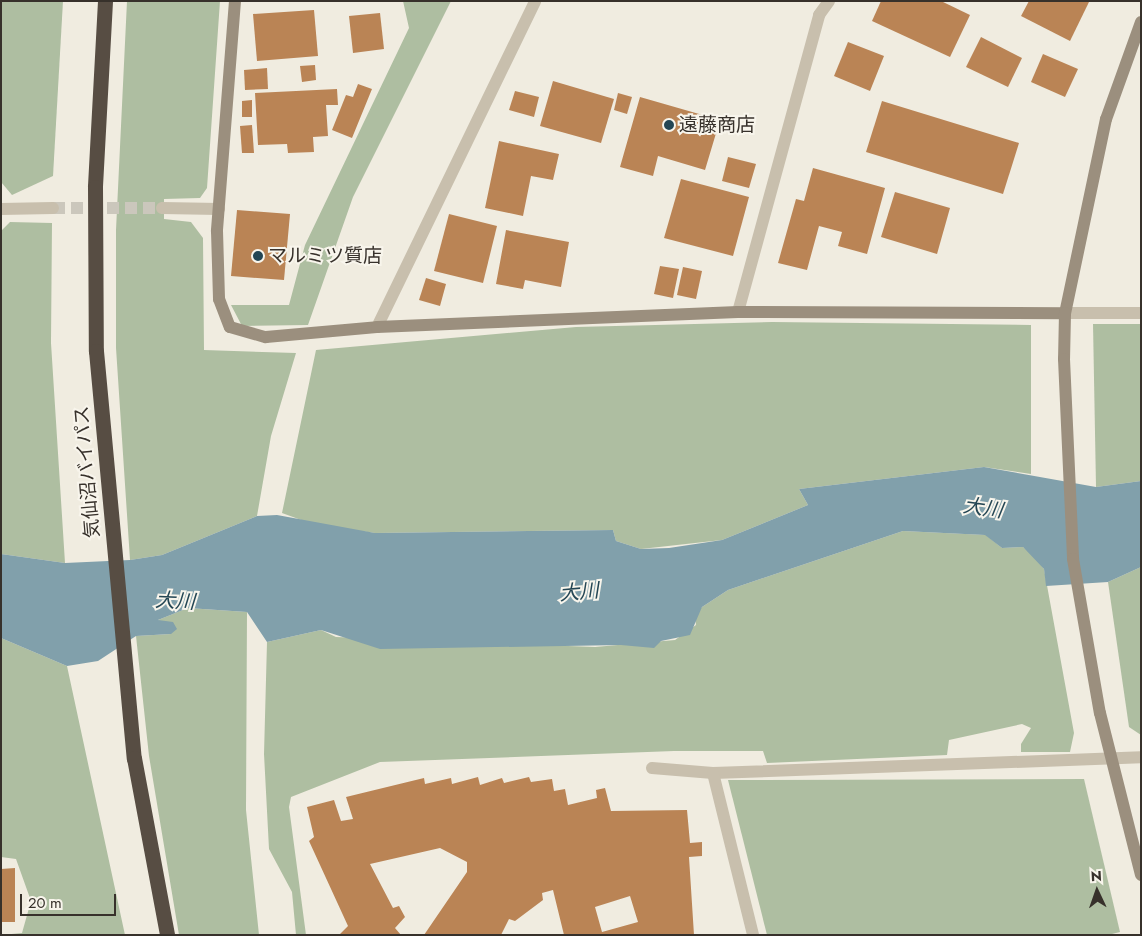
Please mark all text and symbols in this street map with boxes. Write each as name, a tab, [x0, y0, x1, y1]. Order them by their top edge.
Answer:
place label: 遠藤商店	[679, 114, 755, 136]
marker: 遠藤商店	[663, 119, 675, 131]
place label: マルミツ質店	[268, 245, 382, 267]
marker: マルミツ質店	[252, 250, 264, 262]
street label: 気仙沼バイパス	[70, 405, 104, 539]
water label: 大川	[962, 493, 1004, 523]
water label: 大川	[558, 578, 600, 606]
water label: 大川	[154, 588, 196, 614]
north arrow	[1072, 866, 1122, 916]
text: N	[1090, 866, 1102, 886]
scale bar	[22, 884, 119, 916]
text: 20 m	[28, 892, 62, 914]

